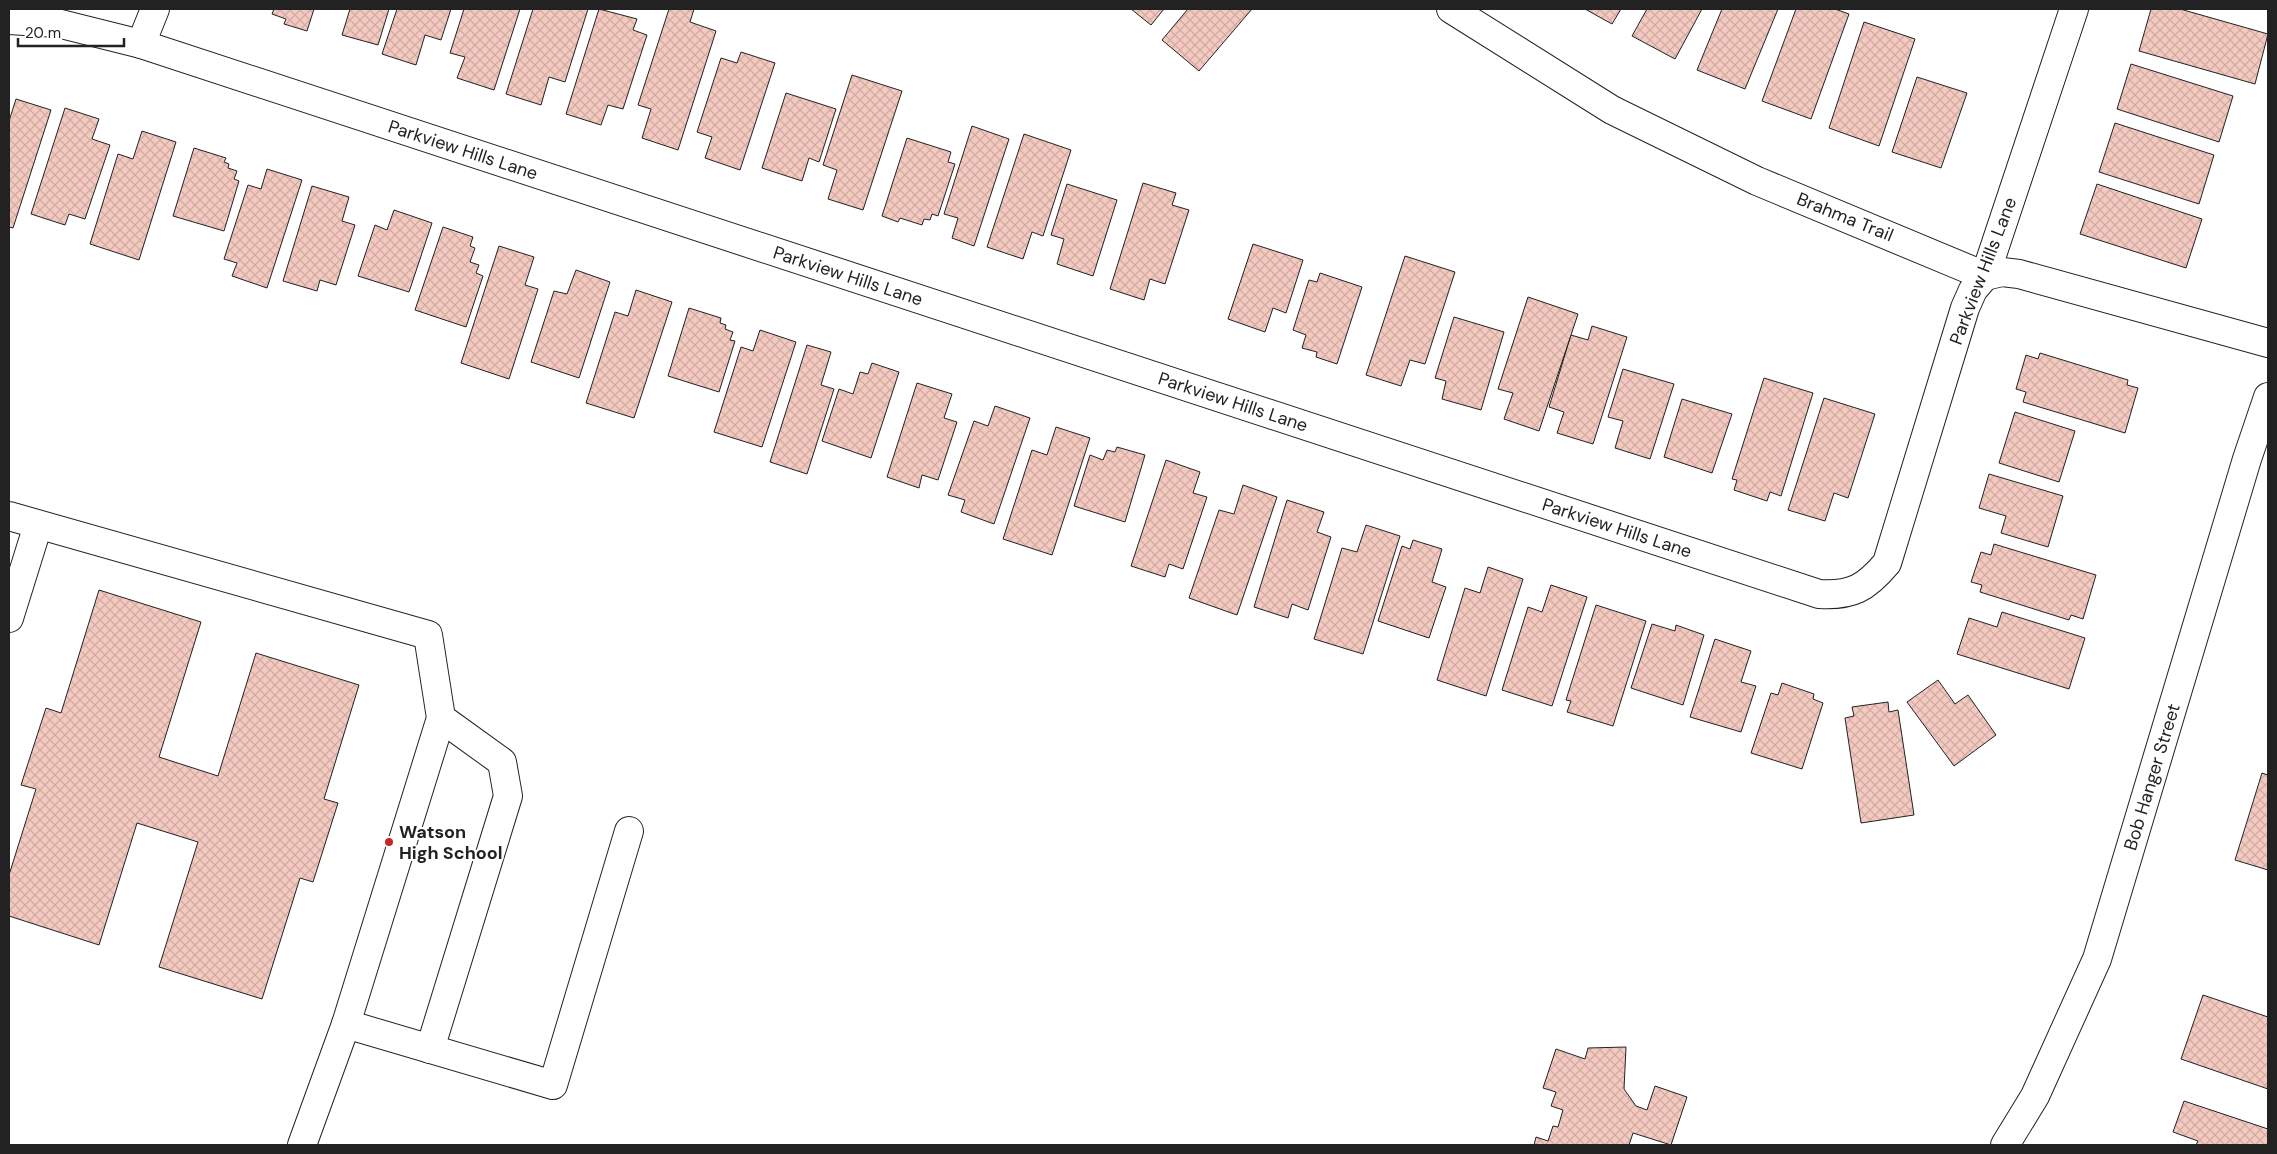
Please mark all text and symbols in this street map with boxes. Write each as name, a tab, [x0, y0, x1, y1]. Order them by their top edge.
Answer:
scale bar	[18, 15, 124, 47]
text: 20 m	[25, 23, 61, 43]
street label: Parkview Hills Lane	[385, 114, 541, 186]
street label: Brahma Trail	[1793, 187, 1897, 247]
street label: Parkview Hills Lane	[1944, 194, 2022, 348]
street label: Parkview Hills Lane	[770, 240, 926, 312]
street label: Parkview Hills Lane	[1155, 366, 1311, 438]
street label: Parkview Hills Lane	[1539, 492, 1695, 564]
street label: Bob Hanger Street	[2118, 701, 2186, 853]
place label: Watson High School	[399, 820, 503, 865]
marker: Watson High School	[383, 836, 395, 848]

